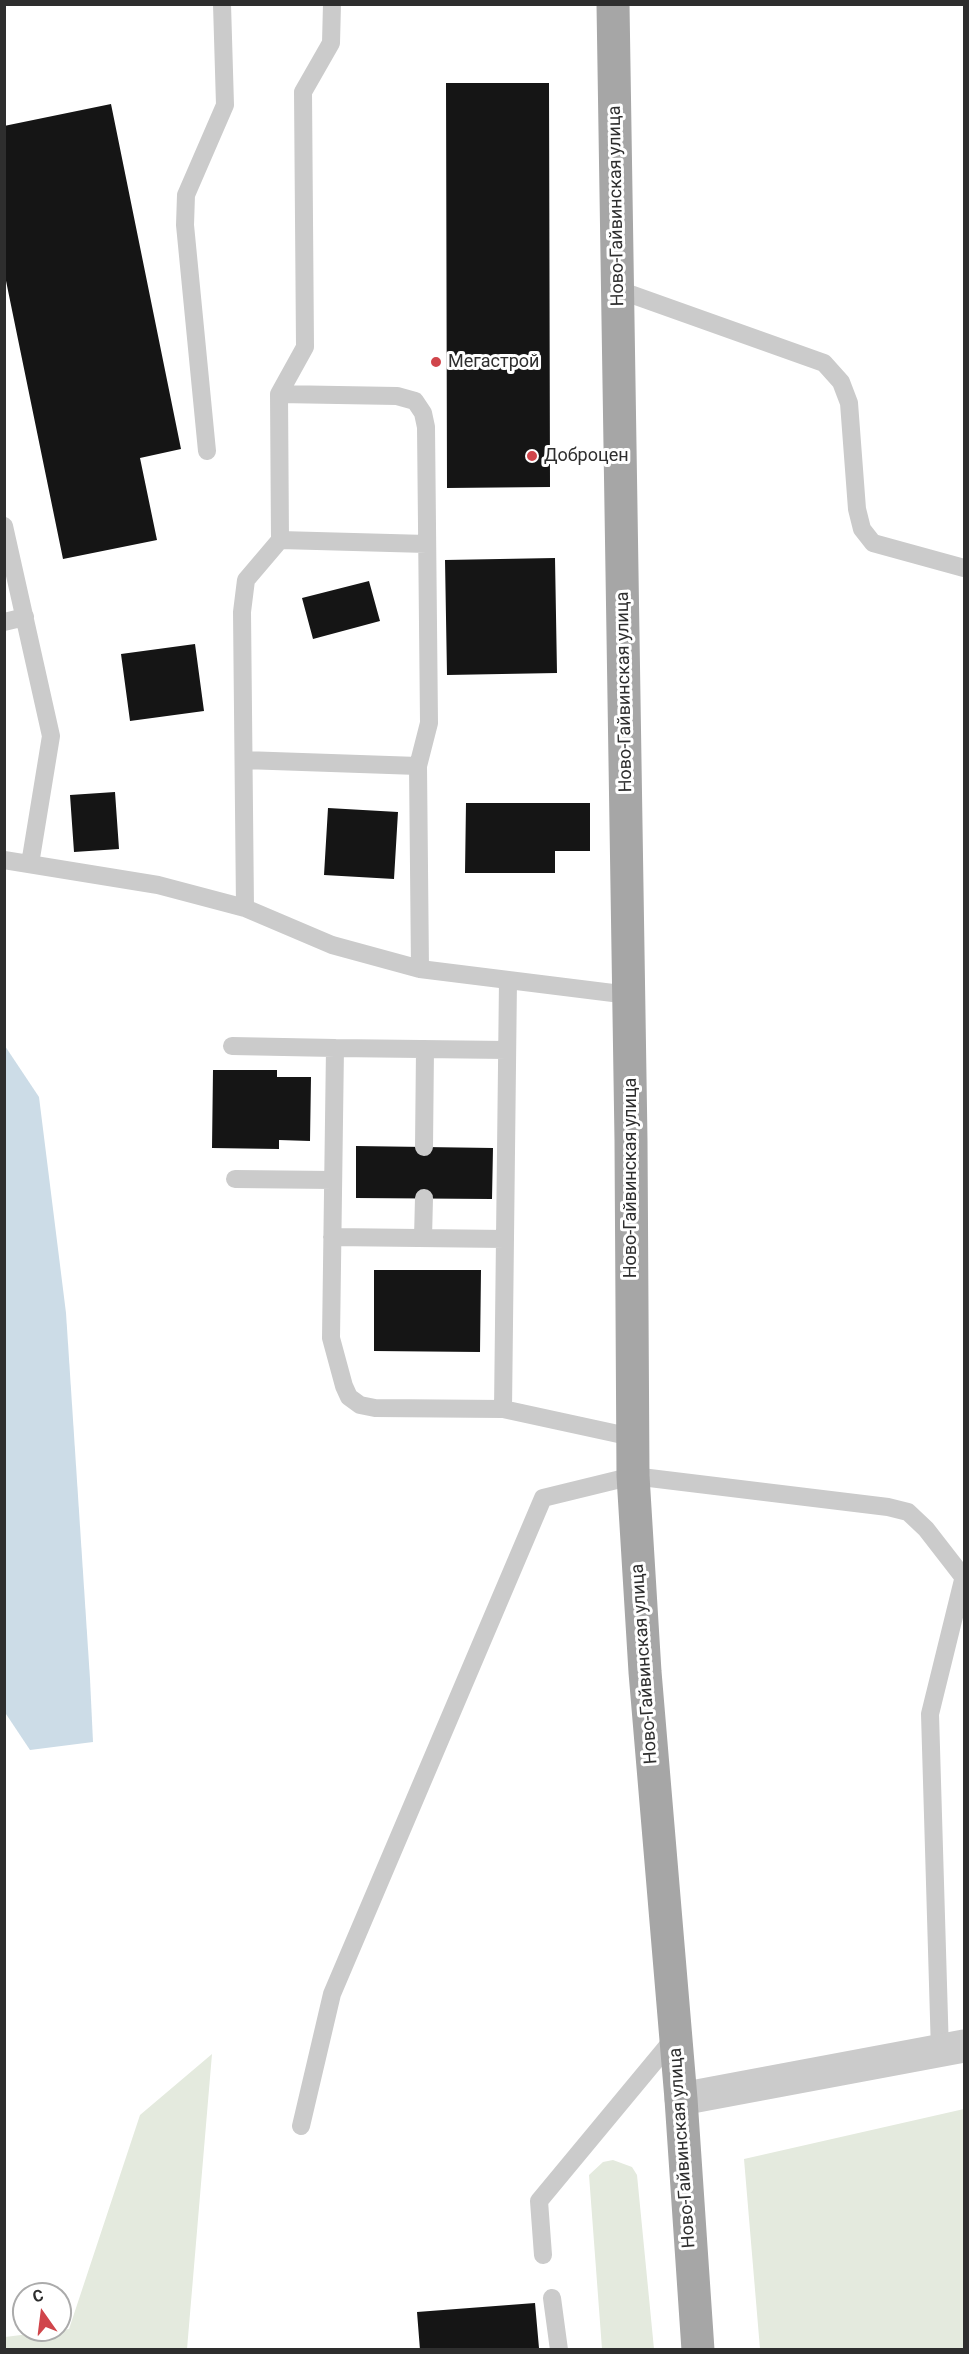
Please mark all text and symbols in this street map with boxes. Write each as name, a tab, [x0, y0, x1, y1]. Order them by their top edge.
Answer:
street label: Ново-Гайвинская улица	[604, 105, 630, 307]
place label: Мегастрой	[448, 351, 539, 373]
marker: Мегастрой	[429, 355, 443, 369]
place label: Доброцен	[544, 445, 629, 467]
marker: Доброцен	[525, 449, 539, 463]
street label: Ново-Гайвинская улица	[612, 591, 638, 793]
street label: Ново-Гайвинская улица	[620, 1078, 642, 1278]
street label: Ново-Гайвинская улица	[627, 1563, 663, 1765]
street label: Ново-Гайвинская улица	[665, 2047, 701, 2249]
north arrow	[12, 2282, 72, 2342]
text: С	[31, 2286, 45, 2306]

